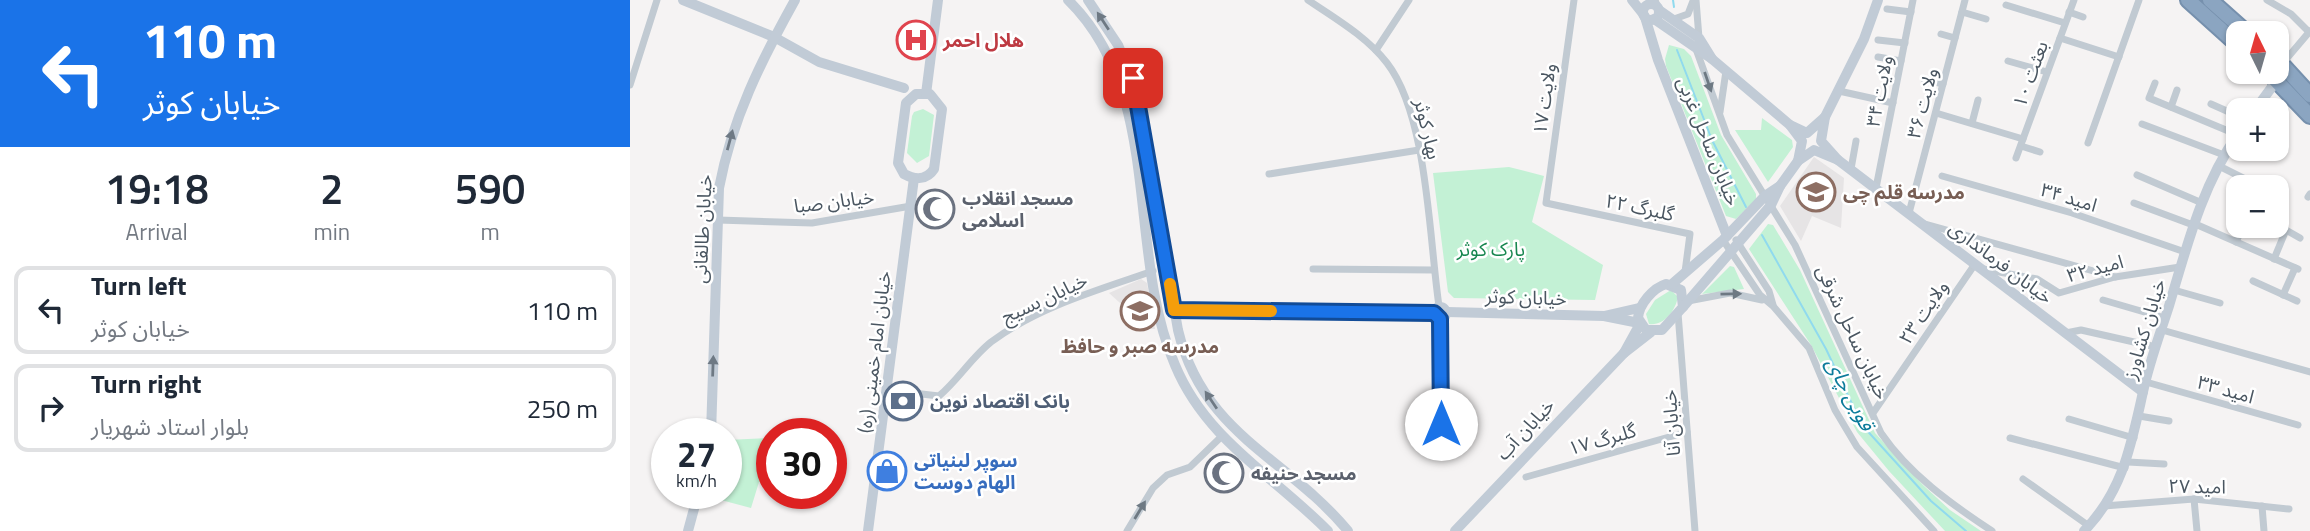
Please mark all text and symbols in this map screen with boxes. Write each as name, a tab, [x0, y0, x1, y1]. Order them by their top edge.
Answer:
text: 110 m	[143, 2, 277, 77]
one-way arrow	[1097, 11, 1110, 30]
hospital icon: هلال احمر	[895, 19, 937, 61]
north arrow	[2226, 21, 2289, 84]
map controls	[2226, 21, 2289, 238]
place label: هلال احمر	[942, 25, 1024, 54]
icon: left	[28, 28, 119, 119]
street label: بعثت ۱۰	[2004, 37, 2055, 111]
pin	[1103, 48, 1163, 108]
street label: ولایت ۳۴	[1857, 53, 1900, 129]
icon: arrive	[1114, 59, 1152, 97]
street label: ولایت ۱۷	[1524, 61, 1563, 137]
street label: ولایت ۳۶	[1898, 64, 1945, 141]
street label: خیابان ساحل غربی	[1670, 72, 1749, 210]
one-way arrow	[1703, 72, 1714, 93]
text: خیابان کوثر	[143, 78, 281, 126]
street label: بهار کوثر	[1407, 95, 1450, 162]
button: +	[2226, 98, 2289, 161]
one-way arrow	[725, 128, 736, 150]
text: 19:18	[105, 156, 209, 220]
text: 2	[320, 156, 344, 220]
text: 590	[455, 156, 525, 220]
school or university icon: مدرسه قلم چی	[1795, 171, 1837, 213]
street label: خیابان طالقانی	[684, 174, 719, 284]
street label: امید ۳۴	[2037, 174, 2101, 219]
button: −	[2226, 175, 2289, 238]
place label: مدرسه قلم چی	[1843, 177, 1965, 207]
street label: خیابان صبا	[792, 181, 876, 220]
place label: مسجد انقلاب اسلامی	[962, 183, 1074, 234]
street label: گلبرگ ۲۲	[1603, 185, 1678, 228]
mosque icon: مسجد انقلاب اسلامی	[914, 188, 956, 230]
street label: خیابان فرمانداری	[1943, 213, 2059, 310]
text: Arrival	[126, 214, 188, 249]
text: min	[313, 214, 350, 249]
text: m	[480, 214, 500, 249]
park label: پارک کوثر	[1456, 234, 1525, 263]
street label: امید ۳۲	[2063, 246, 2126, 289]
street label: خیابان ساحل شرقی	[1810, 260, 1897, 404]
street label: خیابان بسیج	[996, 265, 1092, 331]
text: Turn left	[91, 266, 186, 305]
street label: خیابان امام خمینی (ره)	[849, 269, 899, 435]
street label: ولایت ۲۳	[1890, 274, 1955, 350]
street label: خیابان کشاورز	[2114, 275, 2173, 384]
street label: خیابان کوثر	[1484, 281, 1567, 312]
one-way arrow	[1720, 288, 1742, 300]
school or university icon: مدرسه صبر و حافظ	[1119, 290, 1161, 332]
icon: left	[32, 291, 70, 329]
text: 110 m	[527, 291, 598, 330]
text: خیابان کوثر	[91, 311, 190, 346]
place label: مدرسه صبر و حافظ	[1061, 331, 1219, 360]
water label: قوبی چای	[1818, 351, 1884, 438]
one-way arrow	[708, 355, 719, 377]
text: Turn right	[91, 364, 202, 403]
street label: امید ۳۳	[2194, 367, 2258, 410]
bank icon: بانک اقتصاد نوین	[882, 380, 924, 422]
place label: بانک اقتصاد نوین	[930, 386, 1070, 415]
position arrow	[1404, 387, 1478, 461]
icon: right	[32, 389, 70, 427]
text: 250 m	[527, 389, 598, 428]
street label: خیابان آنا	[1654, 389, 1687, 457]
one-way arrow	[1204, 391, 1218, 409]
street label: خیابان آب	[1488, 391, 1561, 466]
text: بلوار استاد شهریار	[91, 409, 249, 444]
street label: گلبرگ ۱۷	[1565, 415, 1640, 462]
speed limit sign: 30	[756, 418, 847, 509]
text: 27	[677, 427, 716, 481]
place label: سوپر لبنیاتی الهام دوست	[914, 445, 1018, 497]
shop icon: سوپر لبنیاتی الهام دوست	[866, 450, 908, 492]
mosque icon: مسجد حنیفه	[1203, 452, 1245, 494]
place label: مسجد حنیفه	[1251, 458, 1357, 487]
text: km/h	[676, 467, 717, 494]
street label: امید ۲۷	[2168, 470, 2226, 501]
one-way arrow	[1134, 500, 1146, 519]

